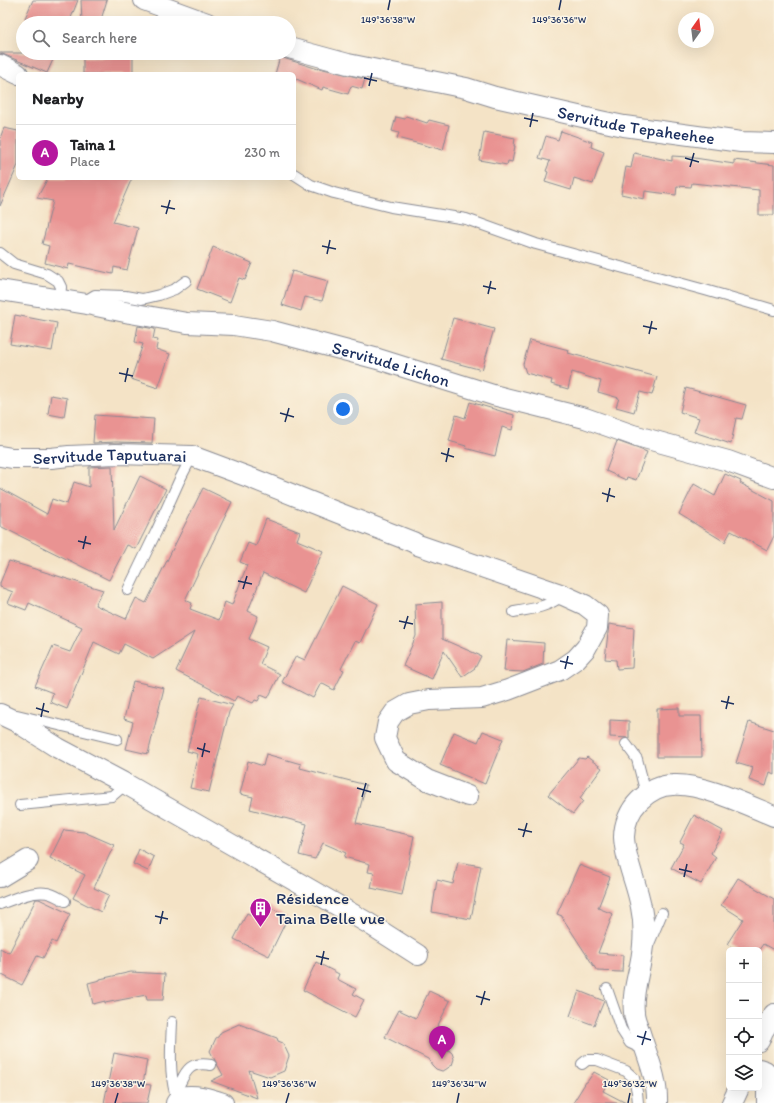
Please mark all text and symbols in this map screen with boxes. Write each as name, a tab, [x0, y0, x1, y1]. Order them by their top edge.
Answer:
north arrow	[678, 12, 714, 48]
text: 149°36'38"W	[361, 13, 416, 26]
text: 149°36'36"W	[532, 13, 587, 26]
search box	[16, 16, 296, 60]
icon: search	[30, 27, 52, 49]
text: Search here	[62, 29, 137, 47]
text: Nearby	[32, 88, 84, 108]
street label: Servitude Tepaheehee	[556, 102, 716, 148]
text: Taina 1	[70, 136, 115, 154]
text: A	[41, 145, 49, 160]
text: 230 m	[244, 145, 280, 160]
text: Place	[70, 154, 100, 169]
street label: Servitude Lichon	[330, 337, 453, 391]
your location	[333, 399, 353, 419]
street label: Servitude Taputuarai	[33, 444, 187, 468]
place label: Résidence Taina Belle vue	[276, 888, 385, 928]
building icon: Résidence Taina Belle vue	[248, 895, 274, 928]
map controls	[726, 947, 762, 1091]
button: +	[726, 947, 762, 983]
button: −	[726, 983, 762, 1019]
button: locate	[726, 1019, 762, 1055]
pin: A	[429, 1026, 455, 1059]
button: layers	[726, 1055, 762, 1091]
text: 149°36'38"W	[91, 1077, 146, 1090]
text: 149°36'36"W	[262, 1077, 317, 1090]
text: 149°36'34"W	[431, 1077, 487, 1090]
text: 149°36'32"W	[603, 1077, 658, 1090]

